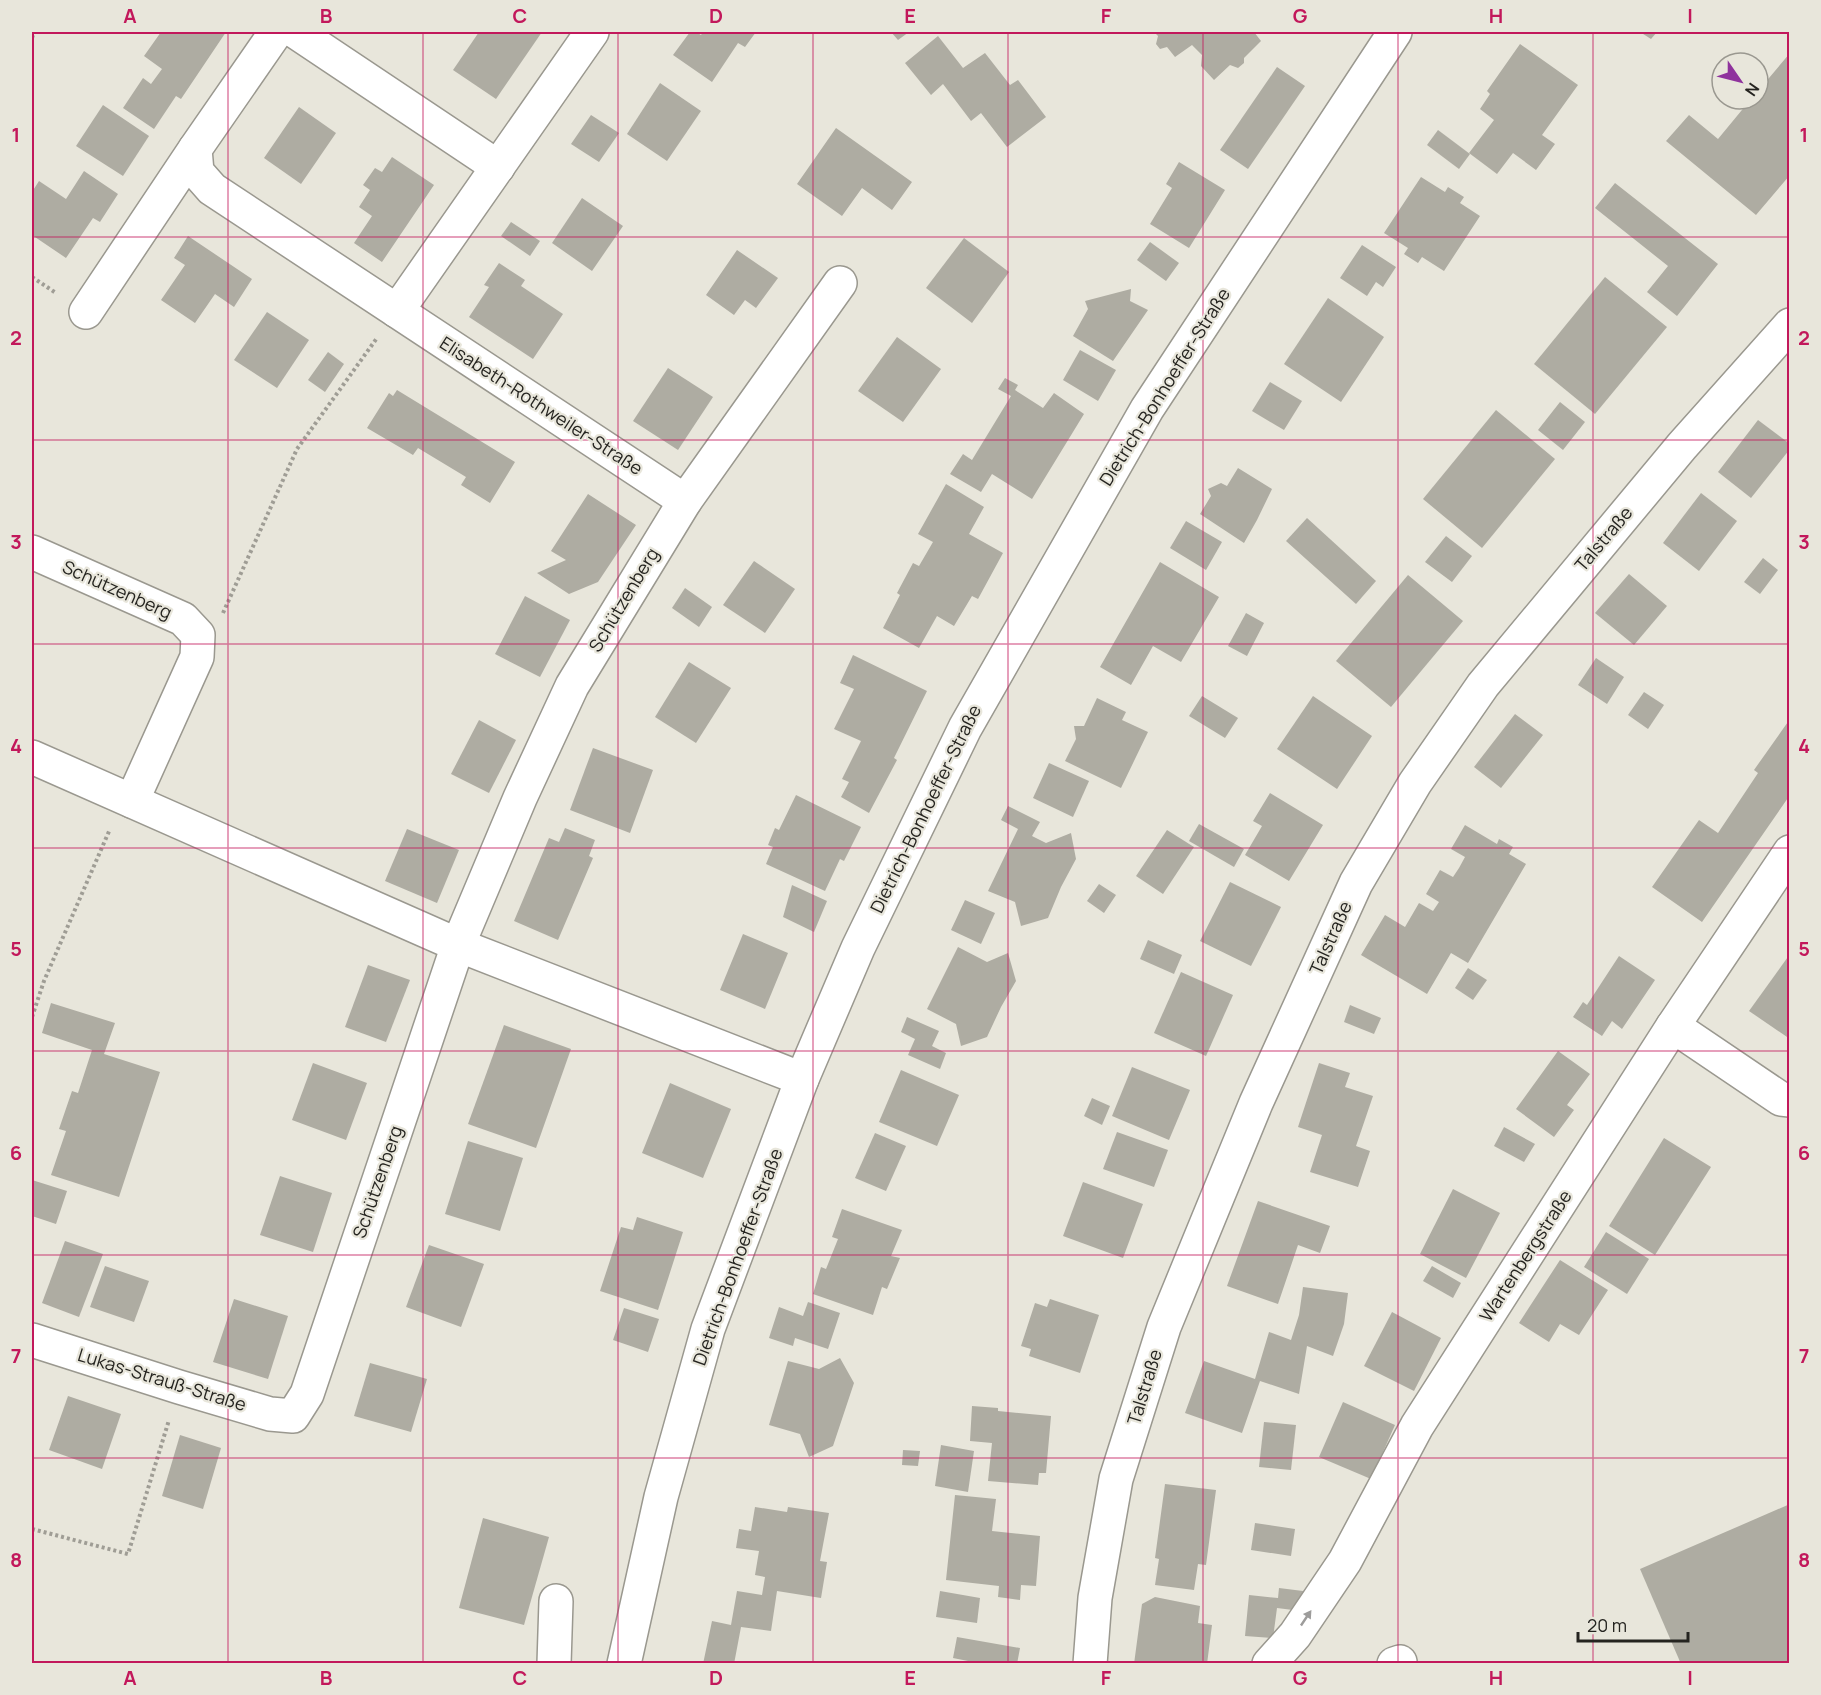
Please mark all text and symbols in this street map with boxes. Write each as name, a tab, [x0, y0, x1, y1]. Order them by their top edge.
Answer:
text: A	[123, 2, 137, 29]
text: B	[320, 2, 333, 29]
text: C	[513, 2, 527, 29]
text: D	[709, 2, 723, 29]
text: E	[904, 2, 916, 29]
text: F	[1101, 2, 1112, 29]
text: G	[1293, 2, 1308, 29]
text: H	[1489, 2, 1503, 29]
text: I	[1687, 2, 1693, 29]
north arrow	[1710, 51, 1770, 111]
text: N	[1740, 79, 1765, 101]
text: 1	[12, 121, 20, 148]
text: 1	[1800, 121, 1808, 148]
street label: Dietrich-Bonhoeffer-Straße	[1093, 283, 1235, 490]
text: 2	[10, 324, 22, 351]
text: 2	[1798, 324, 1810, 351]
street label: Elisabeth-Rothweiler-Straße	[435, 330, 648, 480]
street label: Talstraße	[1569, 501, 1637, 576]
text: 3	[10, 528, 22, 555]
text: 3	[1798, 528, 1810, 555]
street label: Schützenberg	[583, 543, 664, 656]
street label: Schützenberg	[59, 554, 176, 624]
street label: Dietrich-Bonhoeffer-Straße	[864, 700, 986, 917]
text: 4	[10, 732, 22, 759]
text: 4	[1798, 732, 1810, 759]
street label: Talstraße	[1303, 897, 1357, 978]
text: 5	[10, 935, 22, 962]
text: 5	[1798, 935, 1810, 962]
street label: Schützenberg	[347, 1122, 408, 1241]
text: 6	[10, 1139, 22, 1166]
text: 6	[1798, 1139, 1810, 1166]
street label: Dietrich-Bonhoeffer-Straße	[687, 1145, 788, 1368]
street label: Wartenbergstraße	[1474, 1185, 1577, 1326]
text: 7	[11, 1342, 21, 1369]
street label: Lukas-Strauß-Straße	[75, 1342, 249, 1416]
text: 7	[1799, 1342, 1809, 1369]
street label: Talstraße	[1121, 1346, 1167, 1427]
text: 8	[10, 1546, 22, 1573]
text: 8	[1798, 1546, 1810, 1573]
scale bar	[1578, 1605, 1688, 1643]
one-way arrow	[1300, 1611, 1312, 1627]
text: 20 m	[1587, 1613, 1627, 1637]
text: A	[123, 1664, 137, 1691]
text: B	[320, 1664, 333, 1691]
text: C	[513, 1664, 527, 1691]
text: D	[709, 1664, 723, 1691]
text: E	[904, 1664, 916, 1691]
text: F	[1101, 1664, 1112, 1691]
text: G	[1293, 1664, 1308, 1691]
text: H	[1489, 1664, 1503, 1691]
text: I	[1687, 1664, 1693, 1691]

